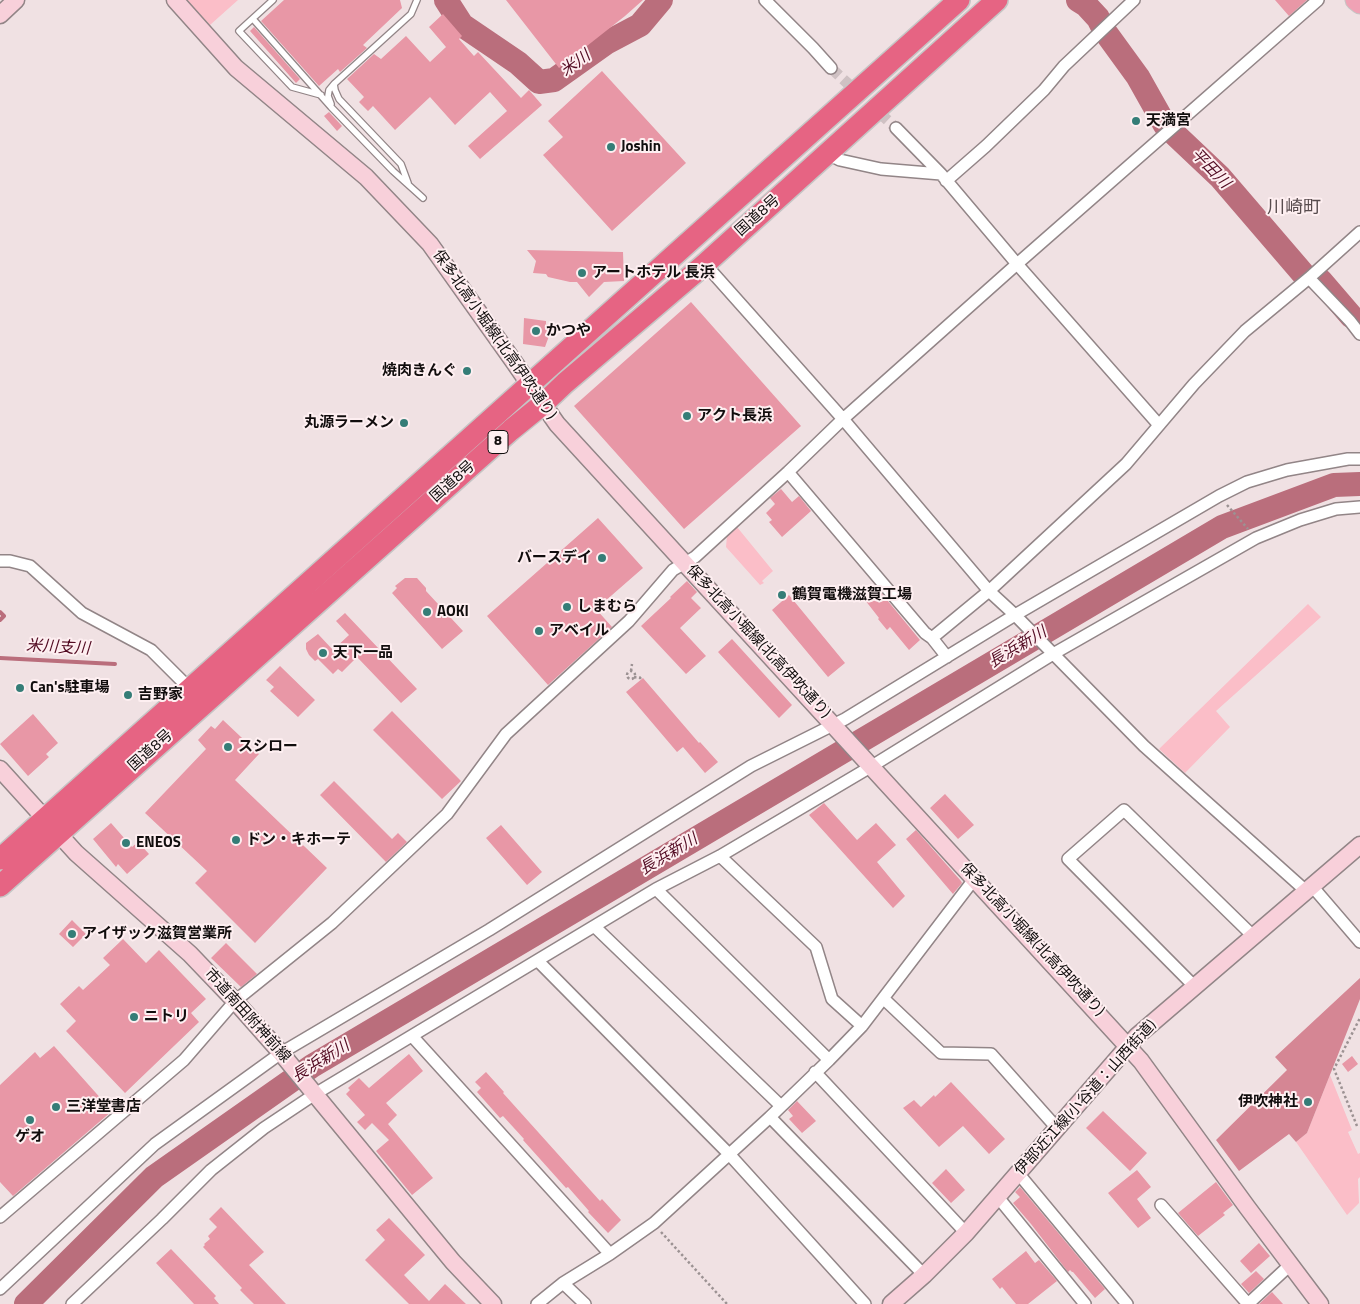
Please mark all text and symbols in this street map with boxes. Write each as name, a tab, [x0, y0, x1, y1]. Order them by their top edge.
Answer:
water label: 米川	[557, 47, 595, 81]
place label: 天満宮	[1146, 112, 1191, 130]
marker: 天満宮	[1130, 115, 1142, 127]
place label: Joshin	[621, 138, 661, 156]
marker: Joshin	[605, 141, 617, 153]
water label: 平田川	[1186, 145, 1234, 193]
street label: 国道8号	[732, 191, 784, 241]
district label: 川崎町	[1267, 198, 1321, 220]
street label: 保多北高小堀線(北高伊吹通り)	[428, 247, 560, 423]
place label: アートホテル 長浜	[592, 264, 714, 282]
marker: アートホテル 長浜	[576, 267, 588, 279]
place label: かつや	[546, 322, 591, 340]
marker: かつや	[530, 325, 542, 337]
place label: 焼肉きんぐ	[382, 362, 457, 380]
marker: 焼肉きんぐ	[461, 365, 473, 377]
place label: アクト長浜	[697, 407, 772, 425]
marker: アクト長浜	[681, 410, 693, 422]
place label: 丸源ラーメン	[304, 414, 394, 432]
marker: 丸源ラーメン	[398, 417, 410, 429]
road number: 8	[488, 431, 508, 454]
street label: 国道8号	[427, 457, 479, 507]
place label: バースデイ	[517, 549, 592, 567]
marker: バースデイ	[596, 552, 608, 564]
street label: 保多北高小堀線(北高伊吹通り)	[682, 562, 834, 722]
place label: 鶴賀電機滋賀工場	[792, 586, 912, 604]
marker: 鶴賀電機滋賀工場	[776, 589, 788, 601]
place label: しまむら	[577, 598, 637, 616]
marker: しまむら	[561, 601, 573, 613]
place label: AOKI	[437, 603, 469, 621]
marker: AOKI	[421, 606, 433, 618]
place label: アベイル	[549, 622, 609, 640]
water label: 長浜新川	[986, 623, 1050, 673]
marker: アベイル	[533, 625, 545, 637]
water label: 米川支川	[26, 637, 90, 659]
place label: 天下一品	[333, 644, 393, 662]
marker: 天下一品	[317, 647, 329, 659]
place label: Can's駐車場	[30, 679, 110, 697]
marker: Can's駐車場	[14, 682, 26, 694]
place label: 吉野家	[138, 686, 183, 704]
marker: 吉野家	[122, 689, 134, 701]
street label: 国道8号	[125, 726, 177, 776]
place label: スシロー	[238, 738, 298, 756]
marker: スシロー	[222, 741, 234, 753]
water label: 長浜新川	[637, 830, 701, 880]
place label: ドン・キホーテ	[246, 831, 351, 849]
place label: ENEOS	[136, 834, 181, 852]
marker: ドン・キホーテ	[230, 834, 242, 846]
marker: ENEOS	[120, 837, 132, 849]
street label: 保多北高小堀線(北高伊吹通り)	[956, 860, 1108, 1020]
place label: アイザック滋賀営業所	[82, 925, 232, 943]
marker: アイザック滋賀営業所	[66, 928, 78, 940]
street label: 市道南田附神前線	[200, 965, 294, 1067]
place label: ニトリ	[144, 1008, 189, 1026]
marker: ニトリ	[128, 1011, 140, 1023]
street label: 伊部近江線(小谷道：山西街道)	[1011, 1017, 1161, 1179]
water label: 長浜新川	[289, 1037, 353, 1087]
place label: 伊吹神社	[1238, 1093, 1298, 1111]
marker: 伊吹神社	[1302, 1096, 1314, 1108]
place label: 三洋堂書店	[66, 1098, 141, 1116]
marker: 三洋堂書店	[50, 1101, 62, 1113]
marker: ゲオ	[24, 1114, 36, 1126]
place label: ゲオ	[15, 1128, 45, 1146]

